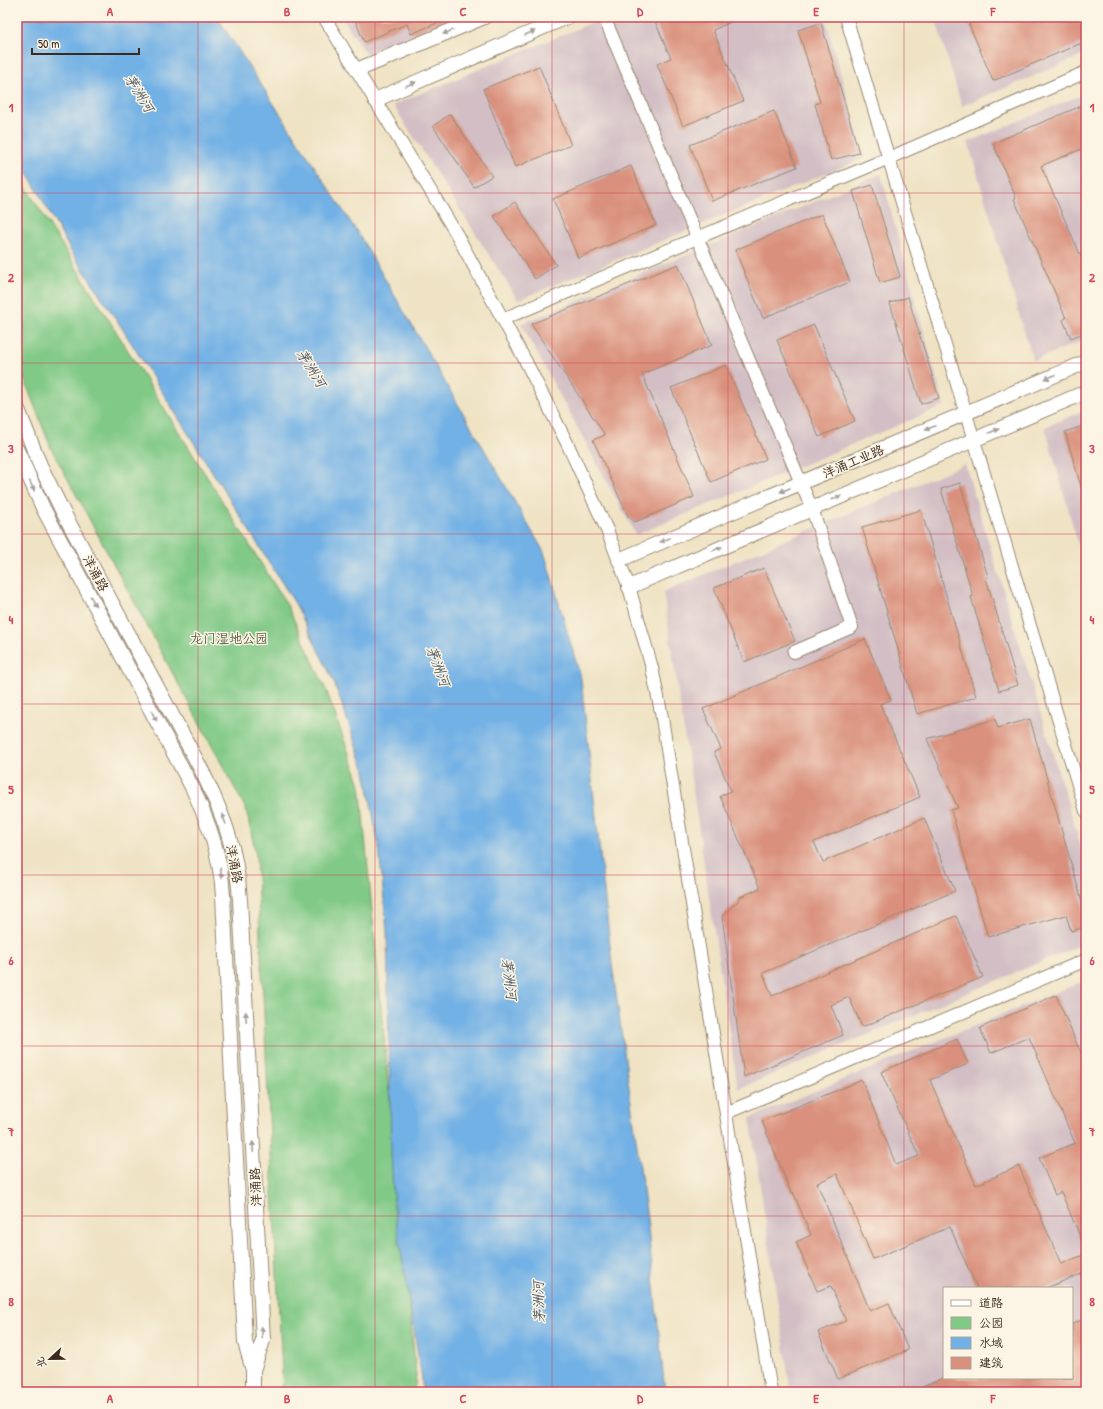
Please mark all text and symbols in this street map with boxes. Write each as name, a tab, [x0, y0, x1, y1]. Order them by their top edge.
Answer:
text: A	[107, 2, 114, 20]
text: B	[284, 2, 291, 20]
text: C	[459, 2, 467, 20]
text: D	[637, 2, 644, 20]
text: E	[813, 2, 819, 20]
text: F	[990, 2, 997, 20]
one-way arrow	[442, 29, 453, 35]
scale bar	[32, 30, 139, 56]
one-way arrow	[525, 30, 536, 36]
text: 50 m	[38, 35, 59, 52]
water label: 茅洲河	[121, 70, 160, 118]
one-way arrow	[405, 81, 417, 88]
text: 1	[9, 98, 14, 116]
text: 1	[1090, 98, 1095, 116]
text: 2	[8, 268, 15, 286]
text: 2	[1089, 268, 1096, 286]
water label: 茅洲河	[293, 345, 332, 393]
one-way arrow	[1045, 374, 1056, 380]
one-way arrow	[924, 425, 936, 431]
one-way arrow	[989, 428, 1000, 434]
text: 3	[8, 439, 14, 457]
text: 3	[1089, 439, 1095, 457]
street label: 洋涌工业路	[820, 440, 886, 482]
one-way arrow	[29, 480, 35, 491]
one-way arrow	[779, 487, 791, 493]
one-way arrow	[831, 495, 843, 501]
one-way arrow	[659, 538, 671, 544]
one-way arrow	[711, 546, 723, 552]
street label: 洋涌路	[79, 552, 113, 594]
one-way arrow	[89, 595, 96, 607]
text: 4	[9, 610, 14, 628]
text: 4	[1090, 610, 1095, 628]
park label: 龙门湿地公园	[190, 629, 268, 647]
water label: 茅洲河	[423, 643, 456, 691]
one-way arrow	[150, 710, 157, 721]
text: 5	[8, 780, 14, 798]
text: 5	[1089, 780, 1095, 798]
one-way arrow	[220, 813, 226, 825]
street label: 洋涌路	[222, 843, 248, 885]
one-way arrow	[218, 867, 224, 879]
text: 6	[8, 951, 14, 969]
text: 6	[1089, 951, 1095, 969]
water label: 茅洲河	[498, 957, 522, 1003]
one-way arrow	[243, 1011, 250, 1023]
text: 7	[7, 1122, 15, 1140]
text: 7	[1088, 1122, 1096, 1140]
one-way arrow	[250, 1140, 256, 1153]
street label: 洋涌路	[245, 1167, 265, 1207]
water label: 茅洲河	[528, 1279, 548, 1323]
legend	[943, 1287, 1073, 1379]
text: 8	[8, 1292, 14, 1310]
text: 8	[1089, 1292, 1095, 1310]
text: 道路	[979, 1294, 1003, 1311]
text: 公园	[979, 1314, 1003, 1331]
one-way arrow	[259, 1326, 266, 1338]
text: 水域	[979, 1334, 1003, 1351]
north arrow	[30, 1339, 70, 1379]
text: 建筑	[979, 1354, 1003, 1371]
text: 北	[32, 1355, 49, 1370]
text: A	[107, 1389, 114, 1407]
text: B	[284, 1389, 291, 1407]
text: C	[459, 1389, 467, 1407]
text: D	[637, 1389, 644, 1407]
text: E	[813, 1389, 819, 1407]
text: F	[990, 1389, 997, 1407]

